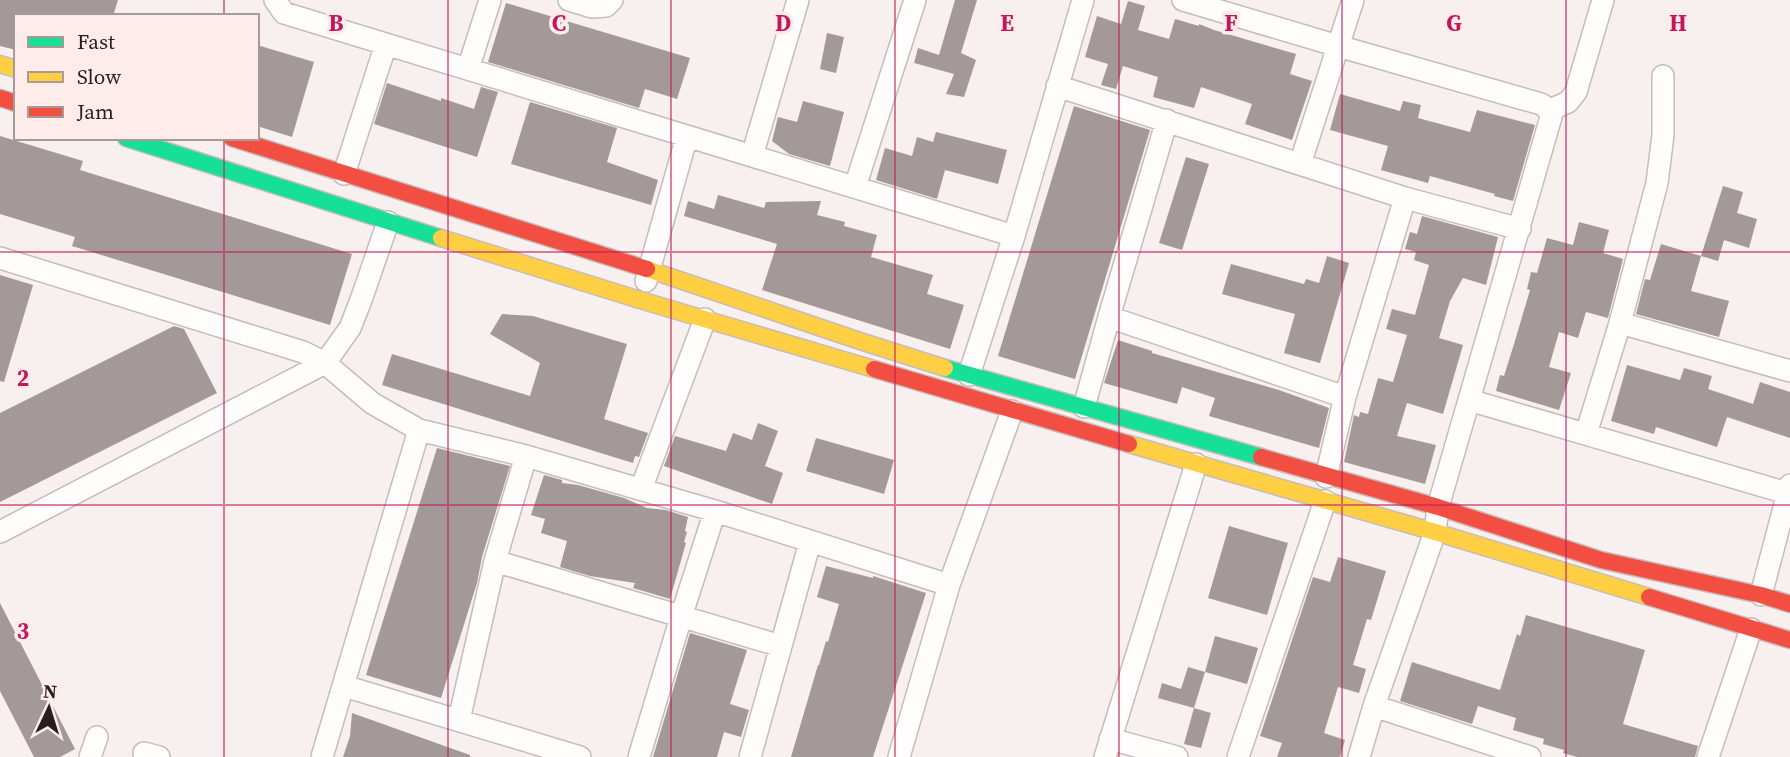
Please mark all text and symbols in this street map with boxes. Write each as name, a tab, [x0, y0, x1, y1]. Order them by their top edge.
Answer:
text: B	[329, 7, 344, 39]
text: C	[552, 7, 566, 39]
text: D	[775, 7, 791, 39]
text: E	[1000, 7, 1014, 39]
text: F	[1224, 7, 1238, 39]
text: G	[1446, 7, 1462, 39]
text: H	[1669, 7, 1687, 39]
legend	[14, 14, 259, 140]
text: Fast	[77, 27, 115, 56]
text: Slow	[77, 62, 121, 91]
text: Jam	[76, 97, 114, 126]
text: 2	[17, 362, 29, 394]
text: 3	[17, 615, 29, 647]
north arrow	[14, 673, 84, 743]
text: N	[42, 678, 58, 705]

